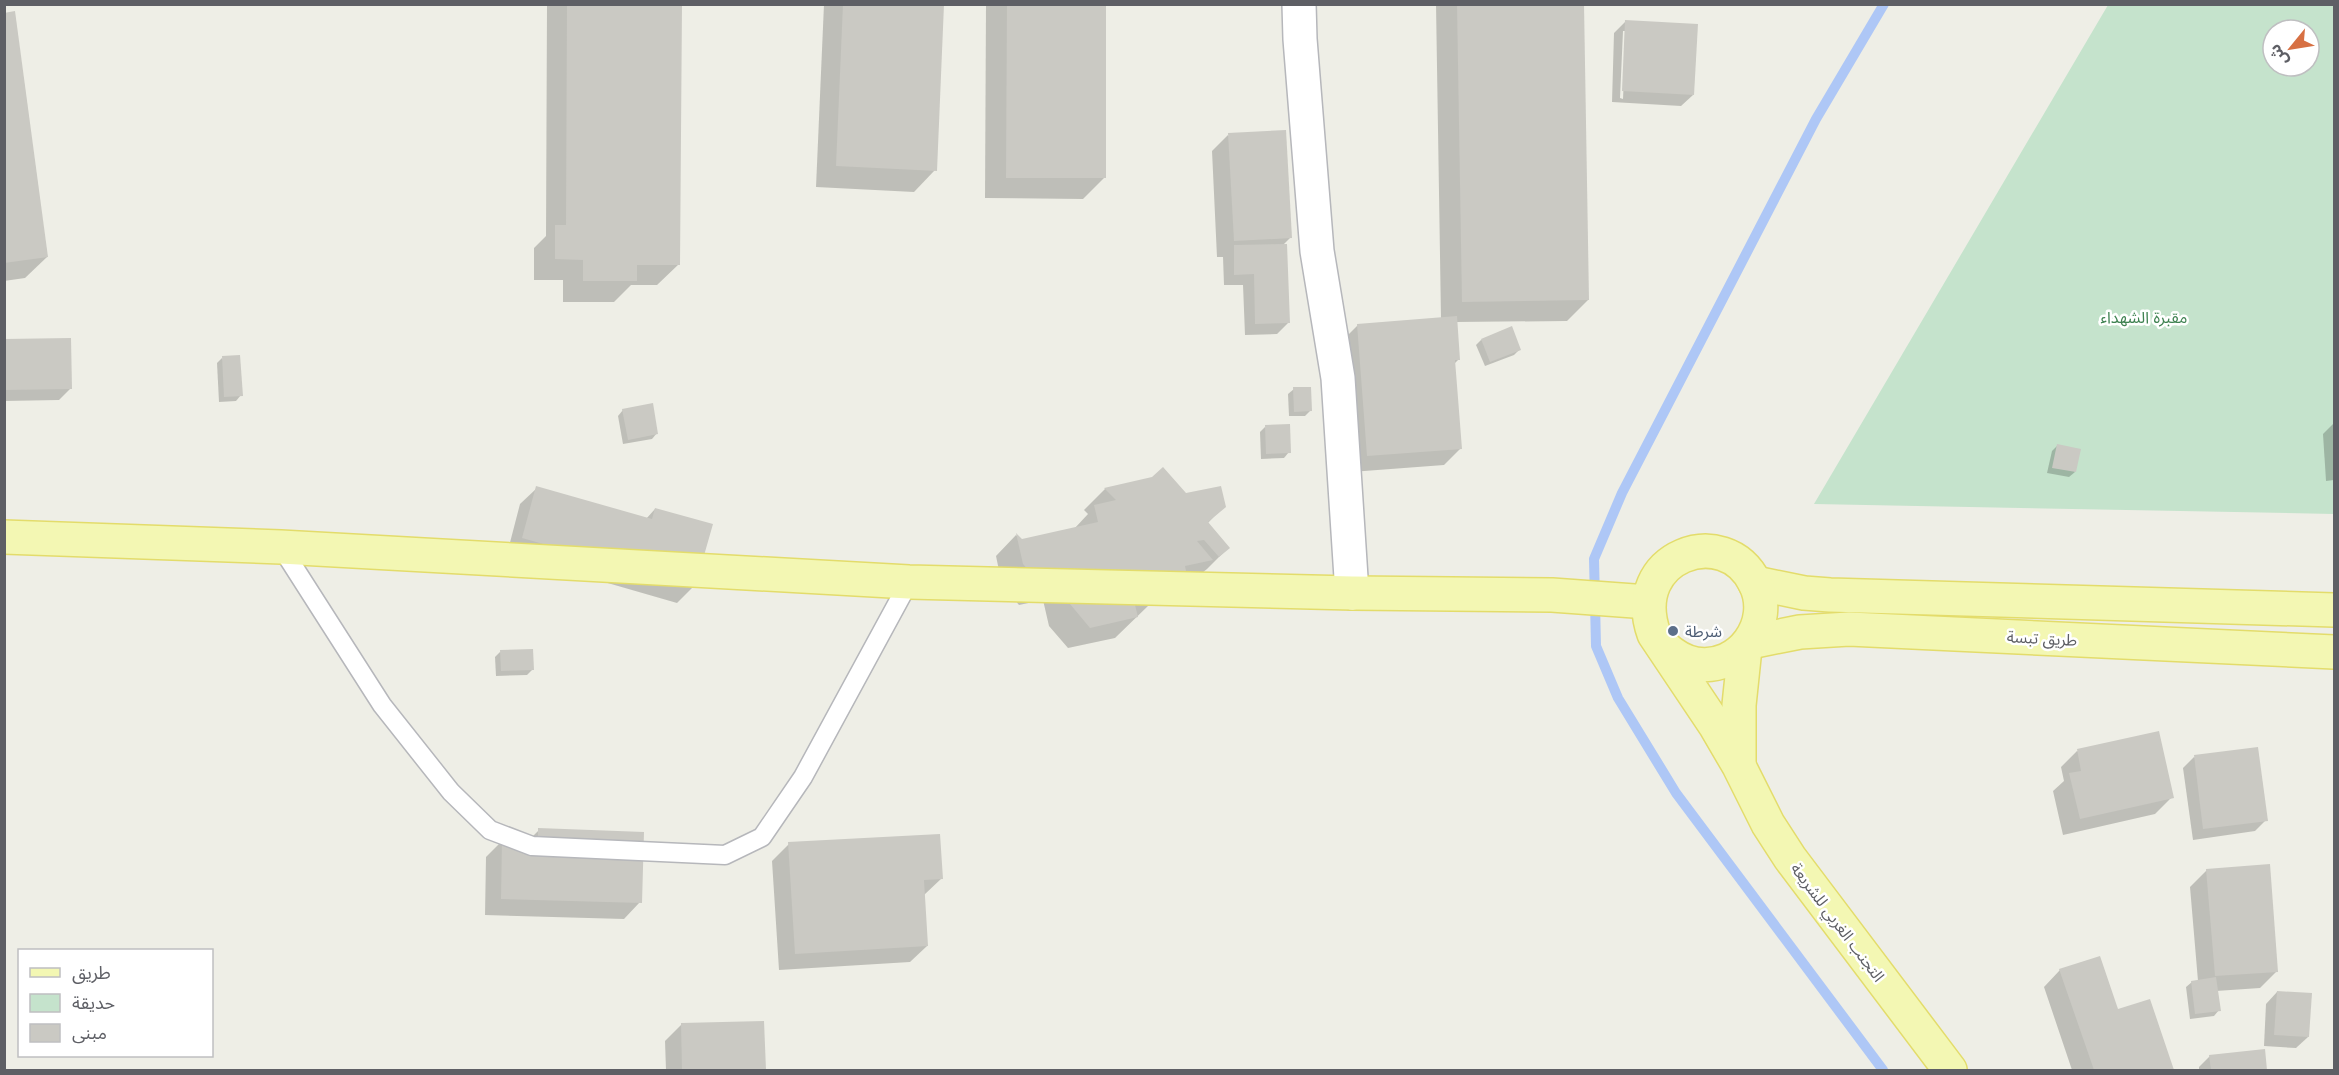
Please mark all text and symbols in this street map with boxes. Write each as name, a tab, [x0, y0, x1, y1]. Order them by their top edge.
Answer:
north arrow	[2261, 18, 2321, 78]
text: ش	[2266, 41, 2292, 69]
park label: مقبرة الشهداء	[2100, 309, 2188, 327]
place label: شرطة	[1685, 623, 1722, 641]
marker: شرطة	[1666, 624, 1680, 638]
street label: طريق تبسة	[2006, 628, 2078, 651]
street label: التجنب الغربي للشريعة	[1785, 860, 1888, 987]
legend	[18, 949, 213, 1057]
text: طريق	[72, 963, 111, 984]
text: حديقة	[72, 993, 115, 1013]
text: مبنى	[72, 1023, 107, 1044]

